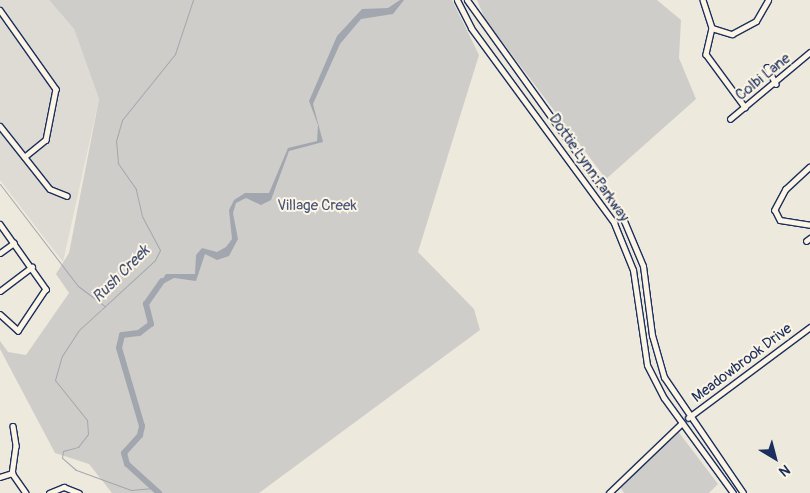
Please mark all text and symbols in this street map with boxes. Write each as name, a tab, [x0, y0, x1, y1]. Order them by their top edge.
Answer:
street label: Colbi Lane	[732, 50, 794, 104]
street label: Dottie Lynn Parkway	[545, 111, 633, 225]
park label: Village Creek	[277, 197, 357, 215]
water label: Rush Creek	[88, 241, 154, 307]
street label: Meadowbrook Drive	[689, 320, 795, 406]
north arrow	[750, 433, 800, 483]
text: N	[775, 461, 793, 480]

